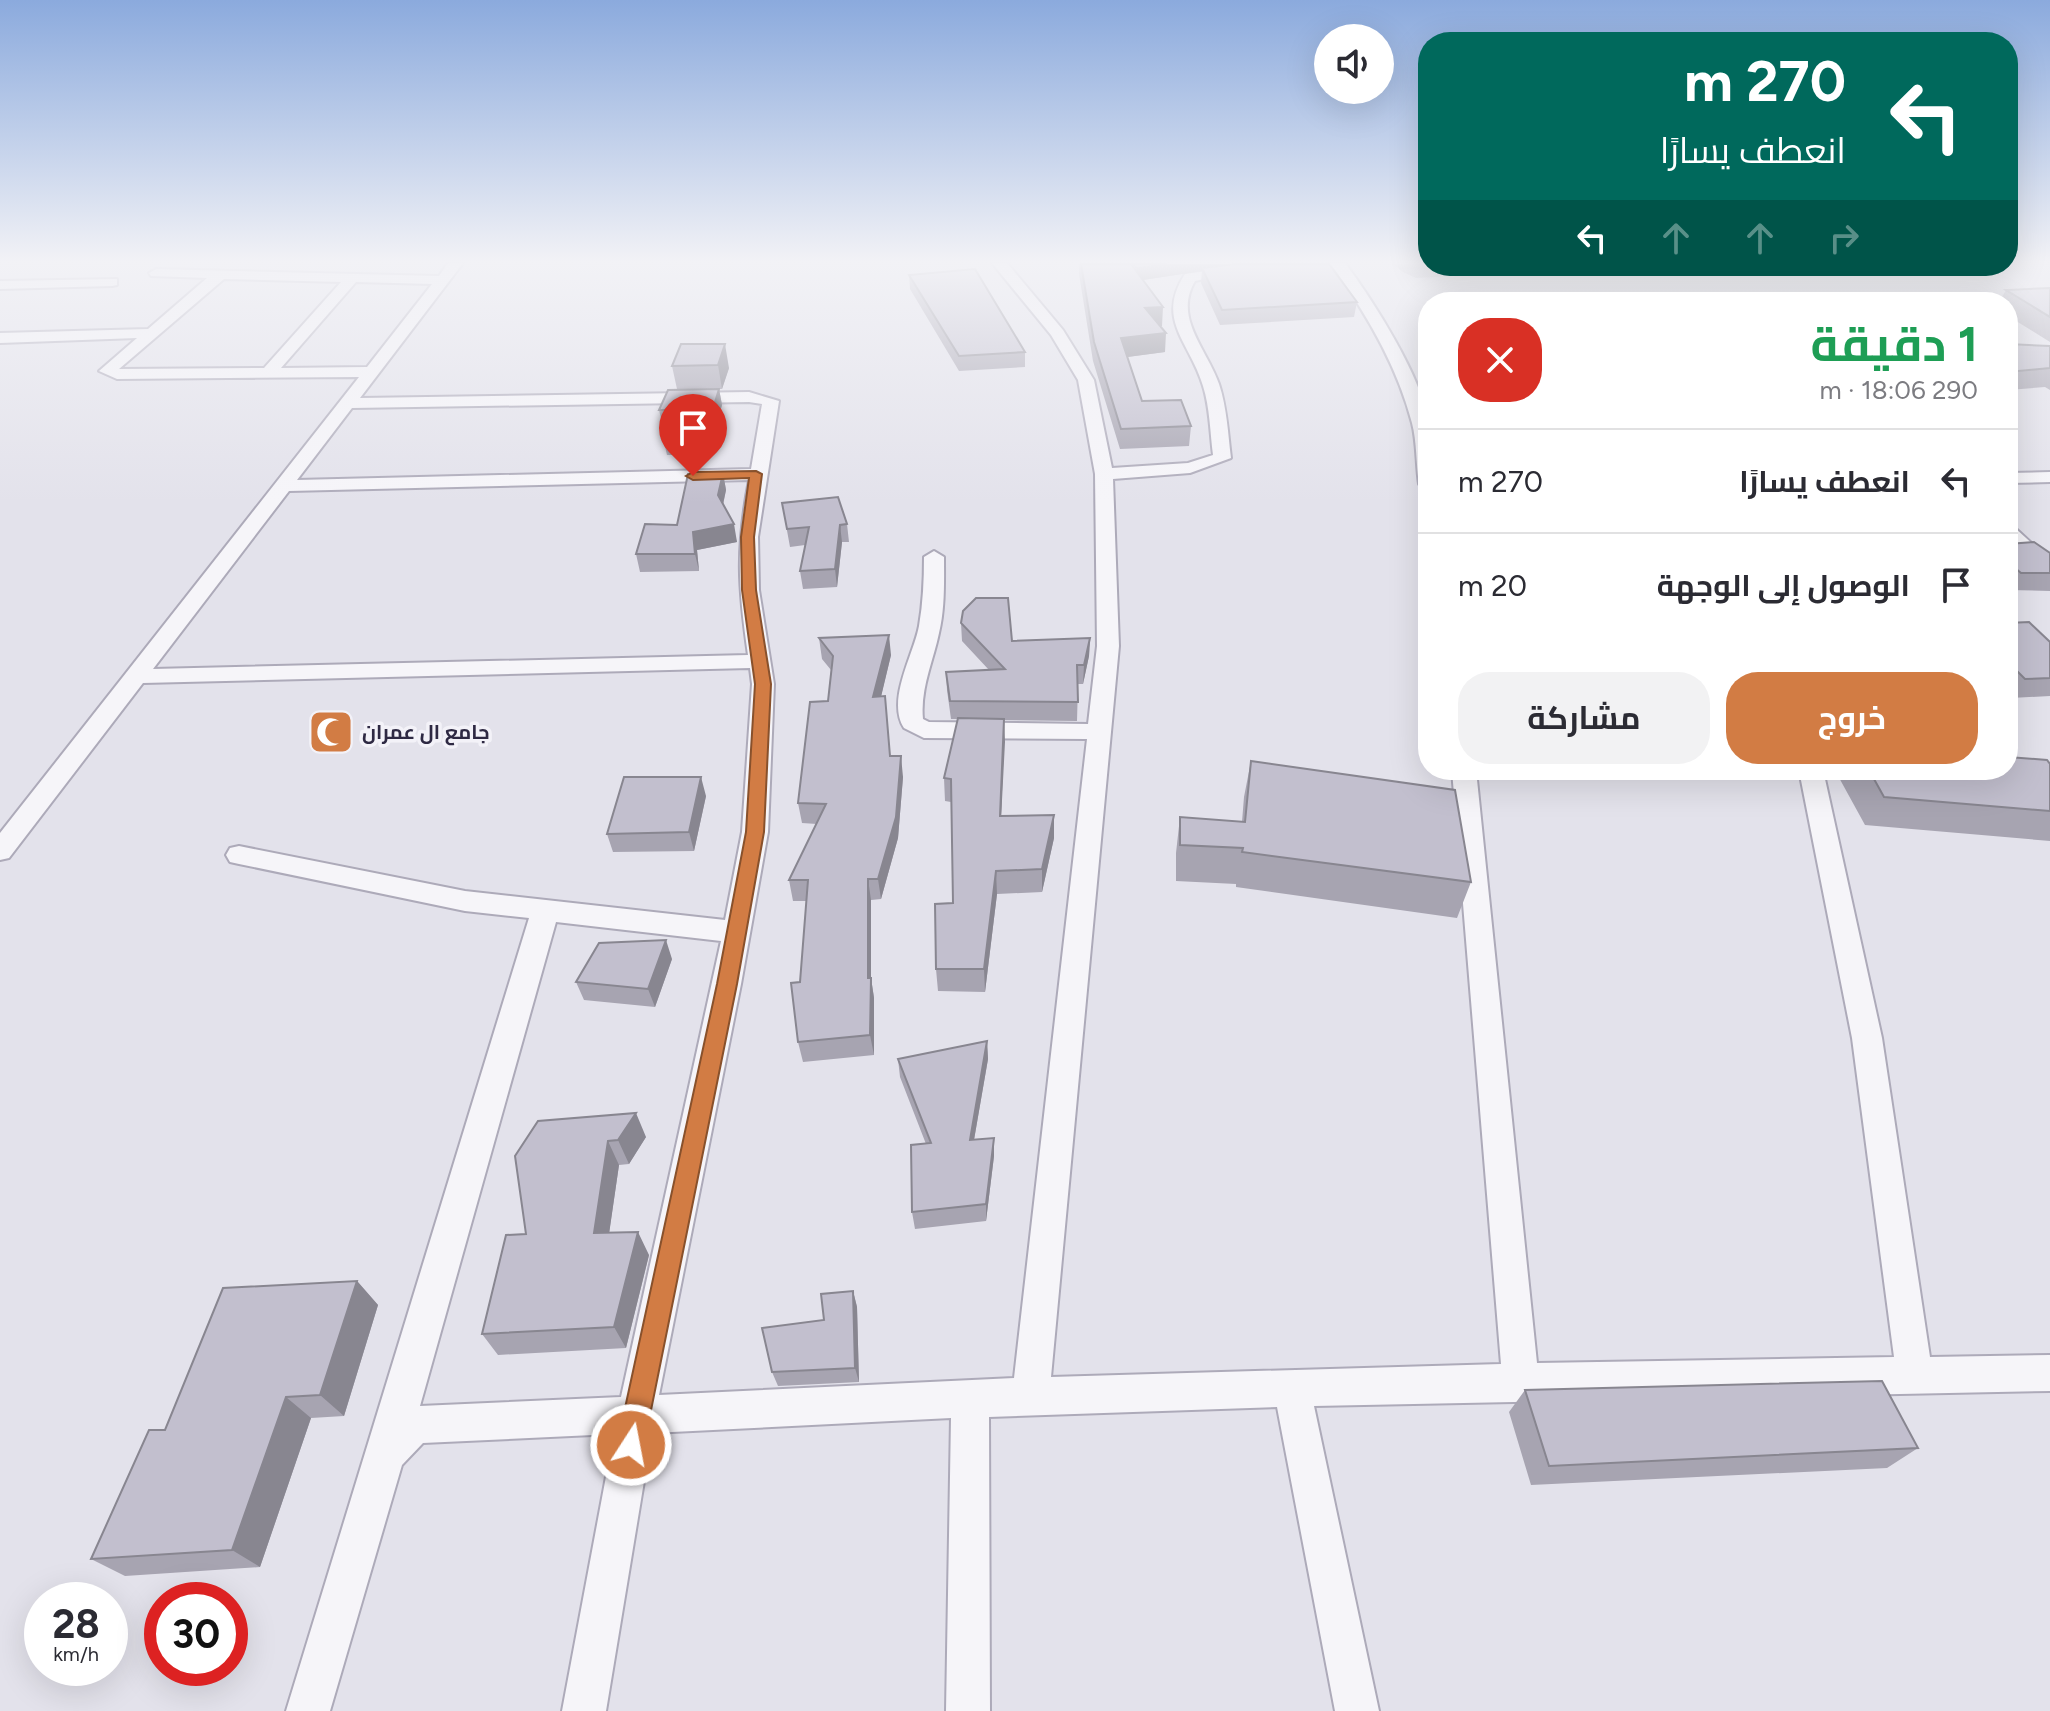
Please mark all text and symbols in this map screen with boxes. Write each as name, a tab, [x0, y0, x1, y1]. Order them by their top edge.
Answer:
map controls	[1314, 24, 1394, 104]
button: sound	[1314, 24, 1394, 104]
text: 270 m	[1684, 48, 1846, 115]
icon: left	[1874, 64, 1978, 168]
text: انعطف يسارًا	[1660, 129, 1846, 172]
icon: left	[1570, 216, 1614, 260]
icon: ahead	[1654, 216, 1698, 260]
icon: ahead	[1738, 216, 1782, 260]
icon: right	[1822, 216, 1866, 260]
text: 1 دقيقة	[1811, 315, 1978, 373]
button: close	[1458, 318, 1542, 402]
text: 290 m · 18:06	[1819, 374, 1978, 406]
pin	[659, 394, 727, 476]
icon: arrive	[671, 406, 715, 450]
icon: left	[1934, 459, 1978, 503]
text: 270 m	[1458, 463, 1543, 500]
text: انعطف يسارًا	[1739, 463, 1910, 500]
icon: arrive	[1934, 563, 1978, 607]
text: 20 m	[1458, 567, 1527, 604]
text: الوصول إلى الوجهة	[1657, 567, 1910, 604]
button: مشاركة	[1458, 672, 1710, 764]
button: خروج	[1726, 672, 1978, 764]
mosque icon: جامع ال عمران	[307, 708, 355, 756]
place label: جامع ال عمران	[362, 720, 489, 746]
position arrow	[589, 1403, 673, 1487]
speed limit sign: 30	[144, 1582, 248, 1686]
text: 28	[52, 1600, 100, 1648]
text: km/h	[53, 1642, 99, 1666]

